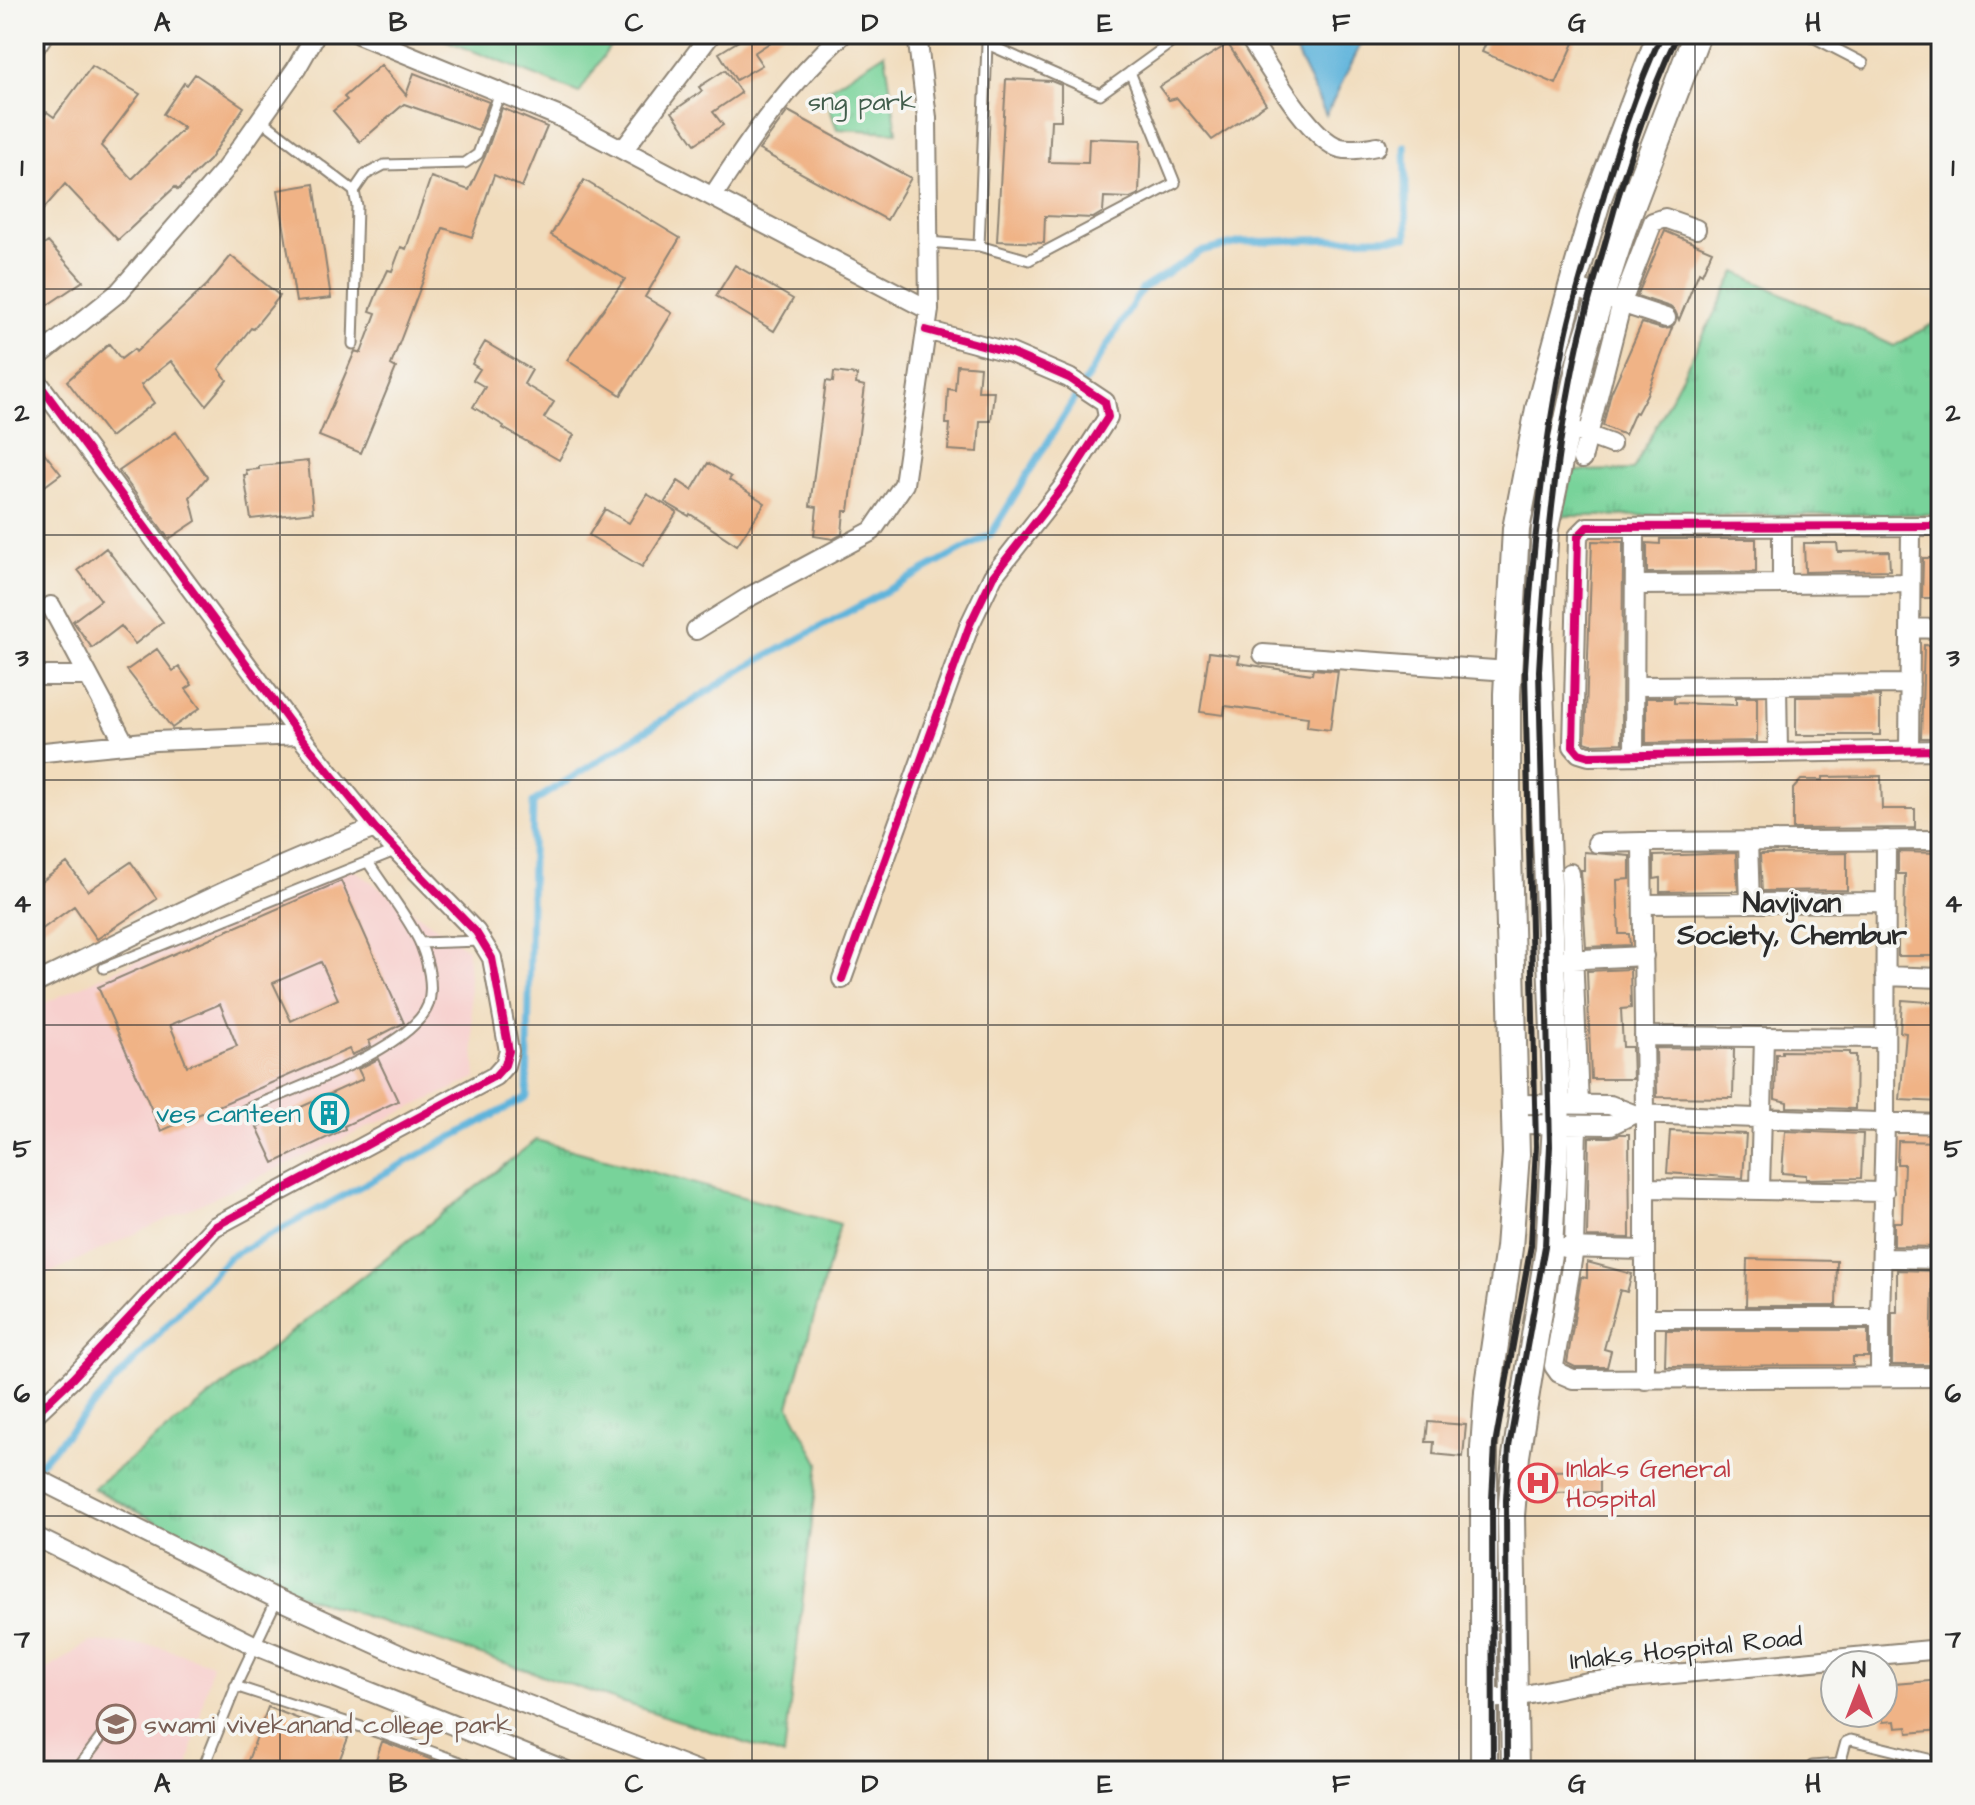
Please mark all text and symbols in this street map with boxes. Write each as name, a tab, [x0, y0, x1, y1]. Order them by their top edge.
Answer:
text: A	[154, 5, 171, 41]
text: B	[389, 5, 408, 41]
text: C	[625, 5, 644, 41]
text: D	[862, 5, 879, 41]
text: E	[1097, 5, 1113, 41]
text: F	[1332, 5, 1351, 41]
text: G	[1568, 5, 1586, 41]
text: H	[1805, 5, 1821, 41]
park label: sng park	[808, 84, 916, 122]
text: 1	[20, 150, 24, 186]
text: 1	[1951, 150, 1955, 186]
text: 2	[14, 395, 30, 431]
text: 2	[1945, 395, 1961, 431]
text: 3	[14, 640, 29, 676]
text: 3	[1945, 640, 1960, 676]
district label: Navjivan Society, Chembur	[1676, 884, 1907, 958]
text: 4	[13, 886, 31, 922]
text: 4	[1944, 886, 1962, 922]
building icon: ves canteen	[308, 1092, 350, 1134]
place label: ves canteen	[156, 1096, 301, 1132]
text: 5	[13, 1131, 32, 1167]
text: 5	[1944, 1131, 1963, 1167]
text: 6	[14, 1376, 31, 1412]
text: 6	[1945, 1376, 1962, 1412]
place label: Inlaks General Hospital	[1566, 1451, 1730, 1517]
hospital icon: Inlaks General Hospital	[1517, 1462, 1559, 1504]
street label: Inlaks Hospital Road	[1568, 1619, 1804, 1679]
text: 7	[13, 1621, 30, 1657]
text: 7	[1944, 1621, 1961, 1657]
north arrow	[1819, 1649, 1899, 1729]
text: N	[1852, 1655, 1866, 1686]
school or university icon: swami vivekanand college park	[95, 1703, 137, 1745]
place label: swami vivekanand college park	[144, 1707, 512, 1745]
text: A	[154, 1766, 171, 1802]
text: B	[389, 1766, 408, 1802]
text: C	[625, 1766, 644, 1802]
text: D	[862, 1766, 879, 1802]
text: E	[1097, 1766, 1113, 1802]
text: F	[1332, 1766, 1351, 1802]
text: G	[1568, 1766, 1586, 1802]
text: H	[1805, 1766, 1821, 1802]

